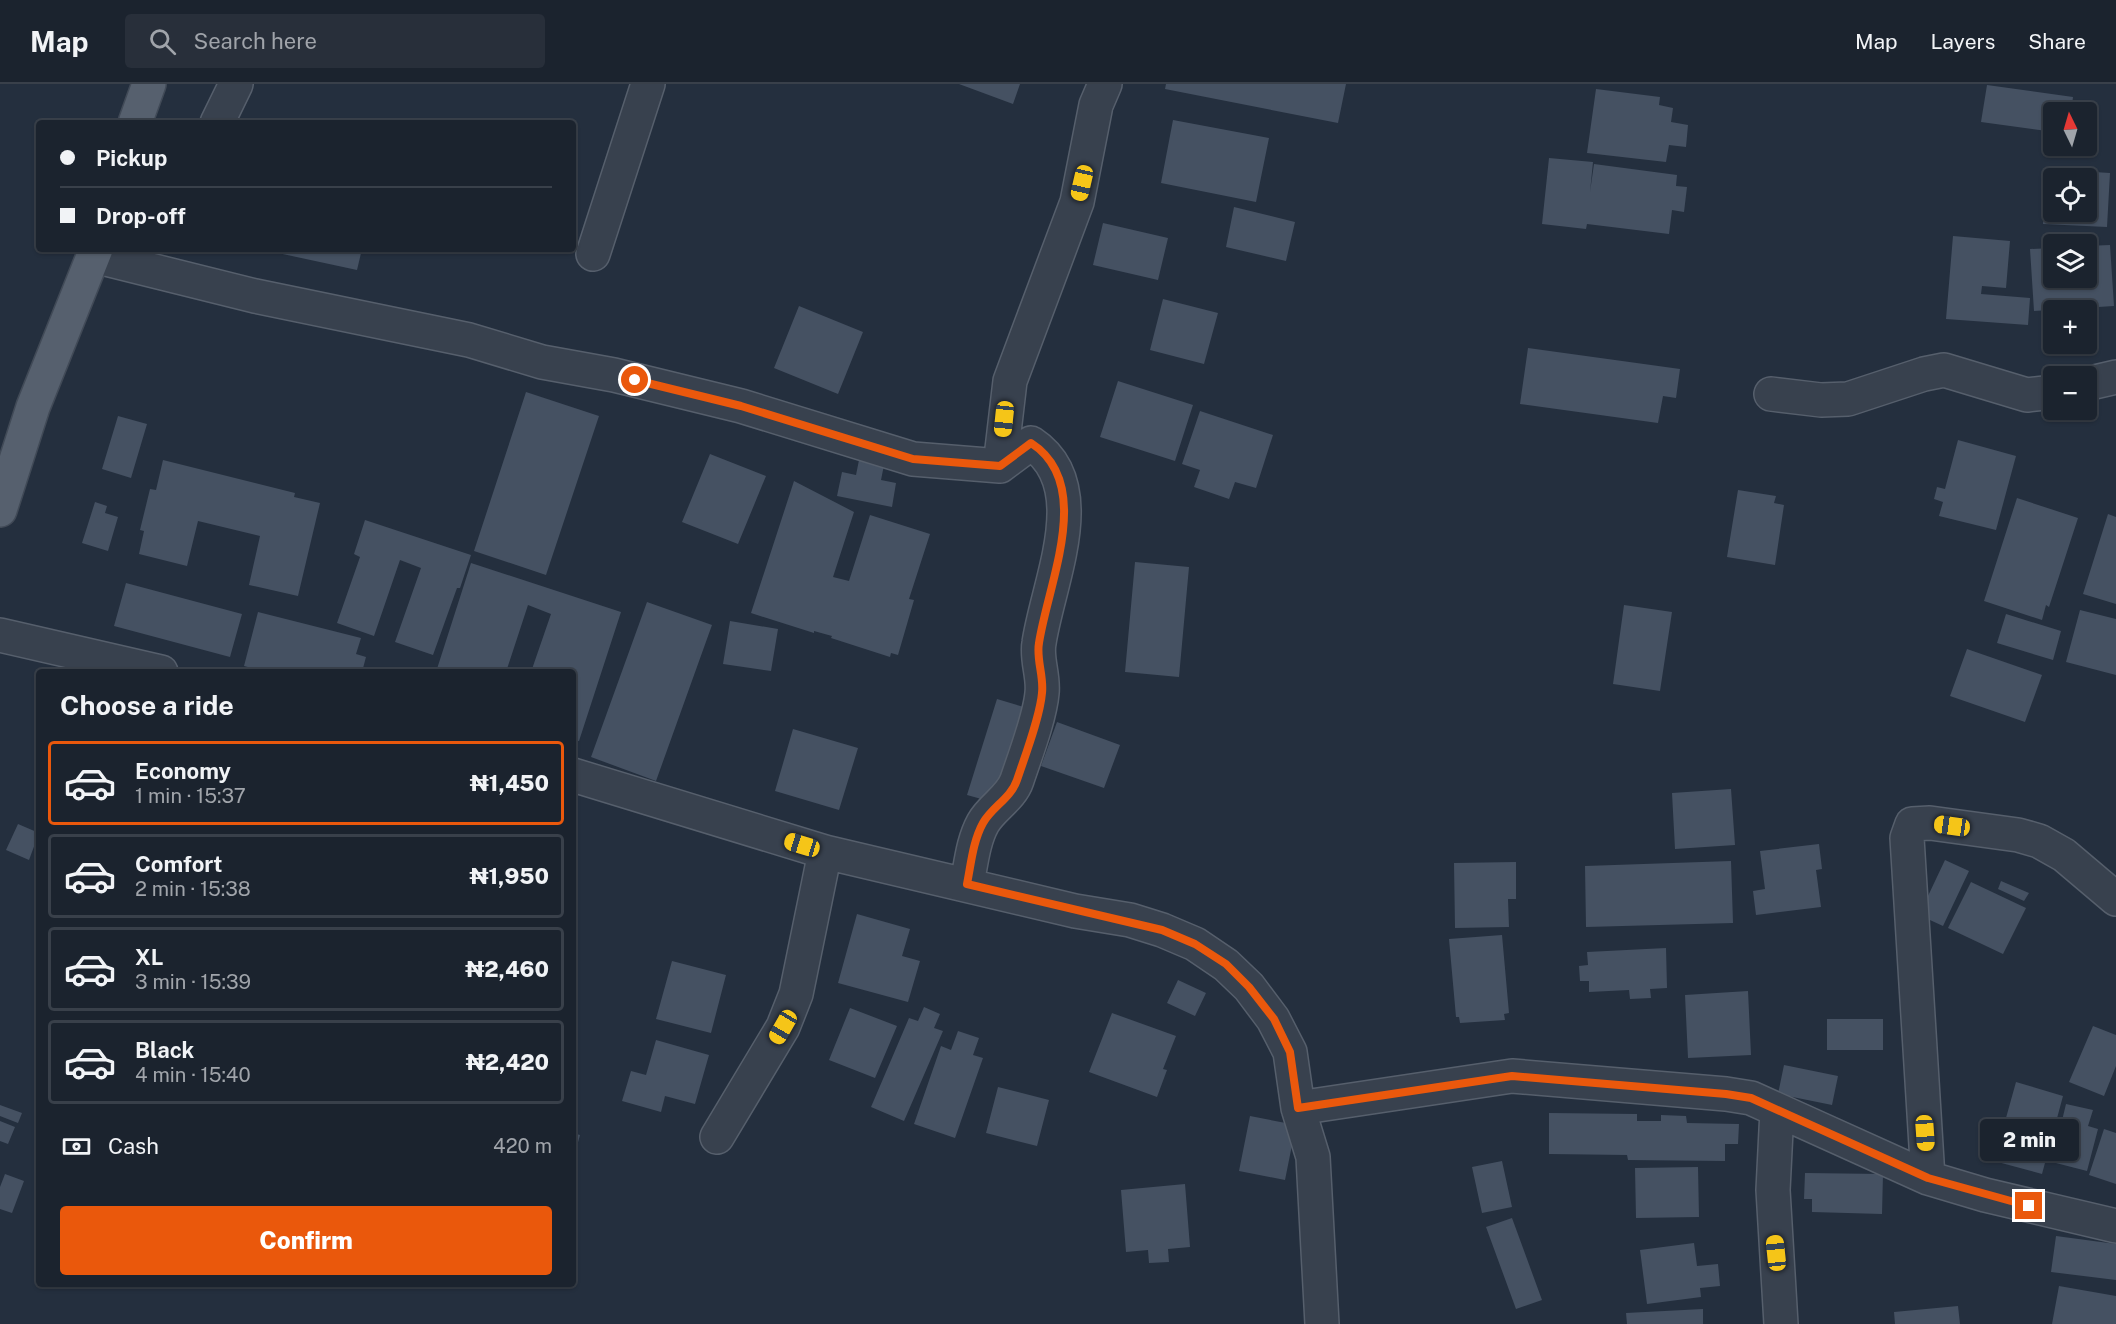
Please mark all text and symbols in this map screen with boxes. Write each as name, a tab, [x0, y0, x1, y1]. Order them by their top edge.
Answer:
search box	[125, 14, 545, 68]
text: Map	[30, 25, 89, 58]
icon: search	[146, 25, 179, 58]
text: Search here	[194, 28, 317, 54]
text: Map	[1855, 29, 1898, 54]
text: Layers	[1931, 29, 1995, 54]
text: Share	[2028, 29, 2086, 54]
north arrow	[2043, 102, 2097, 156]
map controls	[2043, 102, 2097, 420]
text: Pickup	[96, 145, 167, 171]
car	[1069, 163, 1095, 203]
button: locate	[2043, 168, 2097, 222]
text: Drop-off	[96, 203, 186, 229]
button: layers	[2043, 234, 2097, 288]
button: +	[2043, 300, 2097, 354]
route start	[621, 366, 648, 393]
button: −	[2043, 366, 2097, 420]
car	[993, 400, 1015, 438]
text: Choose a ride	[60, 689, 234, 721]
icon: car	[63, 756, 117, 810]
text: Economy	[135, 758, 231, 784]
text: ₦1,450	[470, 770, 549, 796]
text: 1 min · 15:37	[135, 784, 246, 808]
car	[1933, 815, 1971, 837]
car	[782, 831, 822, 859]
icon: car	[63, 849, 117, 903]
text: Comfort	[135, 851, 222, 877]
text: ₦1,950	[469, 863, 549, 889]
text: 2 min · 15:38	[135, 877, 251, 901]
icon: car	[63, 942, 117, 996]
text: XL	[135, 944, 163, 970]
text: ₦2,460	[465, 956, 549, 982]
text: 3 min · 15:39	[135, 970, 251, 994]
car	[766, 1007, 800, 1047]
icon: car	[63, 1035, 117, 1089]
text: Black	[135, 1037, 194, 1063]
text: ₦2,420	[466, 1049, 549, 1075]
text: 4 min · 15:40	[135, 1063, 251, 1087]
car	[1915, 1114, 1935, 1152]
callout: 2 min	[1980, 1119, 2078, 1161]
text: 2 min	[2003, 1128, 2056, 1152]
icon: cash	[60, 1130, 93, 1163]
text: Cash	[108, 1133, 159, 1159]
text: 420 m	[493, 1134, 552, 1158]
route end	[2015, 1192, 2042, 1219]
button: Confirm	[60, 1206, 552, 1275]
car	[1765, 1234, 1787, 1272]

